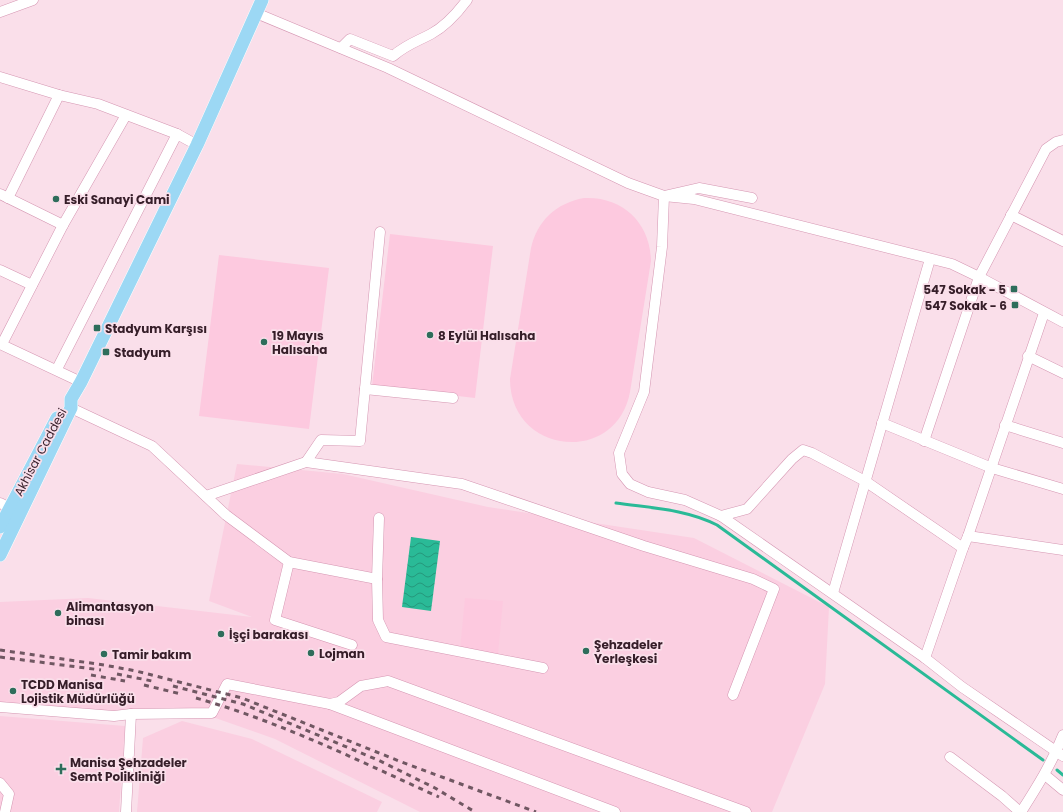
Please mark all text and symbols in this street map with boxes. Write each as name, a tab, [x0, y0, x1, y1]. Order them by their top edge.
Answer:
place label: Eski Sanayi Cami	[64, 191, 170, 208]
marker: Eski Sanayi Cami	[51, 194, 61, 204]
place label: 547 Sokak - 5	[923, 281, 1006, 298]
marker: 547 Sokak - 5	[1009, 284, 1019, 294]
place label: 547 Sokak - 6	[924, 297, 1007, 314]
marker: 547 Sokak - 6	[1010, 300, 1020, 310]
place label: Stadyum Karşısı	[105, 320, 207, 337]
marker: Stadyum Karşısı	[92, 323, 102, 333]
place label: 19 Mayıs Halısaha	[272, 327, 327, 358]
place label: 8 Eylül Halısaha	[438, 327, 536, 344]
marker: 8 Eylül Halısaha	[425, 330, 435, 340]
marker: 19 Mayıs Halısaha	[259, 337, 269, 347]
place label: Stadyum	[114, 344, 171, 361]
marker: Stadyum	[101, 347, 111, 357]
street label: Akhisar Caddesi	[10, 405, 70, 499]
place label: Alimantasyon binası	[66, 598, 154, 629]
marker: Alimantasyon binası	[53, 608, 63, 618]
place label: İşçi barakası	[229, 626, 308, 643]
marker: İşçi barakası	[216, 629, 226, 639]
place label: Şehzadeler Yerleşkesi	[594, 636, 663, 667]
place label: Lojman	[319, 645, 365, 662]
place label: Tamir bakım	[112, 646, 192, 663]
marker: Şehzadeler Yerleşkesi	[581, 646, 591, 656]
marker: Lojman	[306, 648, 316, 658]
marker: Tamir bakım	[99, 649, 109, 659]
place label: TCDD Manisa Lojistik Müdürlüğü	[21, 676, 135, 707]
marker: TCDD Manisa Lojistik Müdürlüğü	[8, 686, 18, 696]
place label: Manisa Şehzadeler Semt Polikliniği	[70, 754, 187, 785]
marker: Manisa Şehzadeler Semt Polikliniği	[55, 763, 67, 775]

